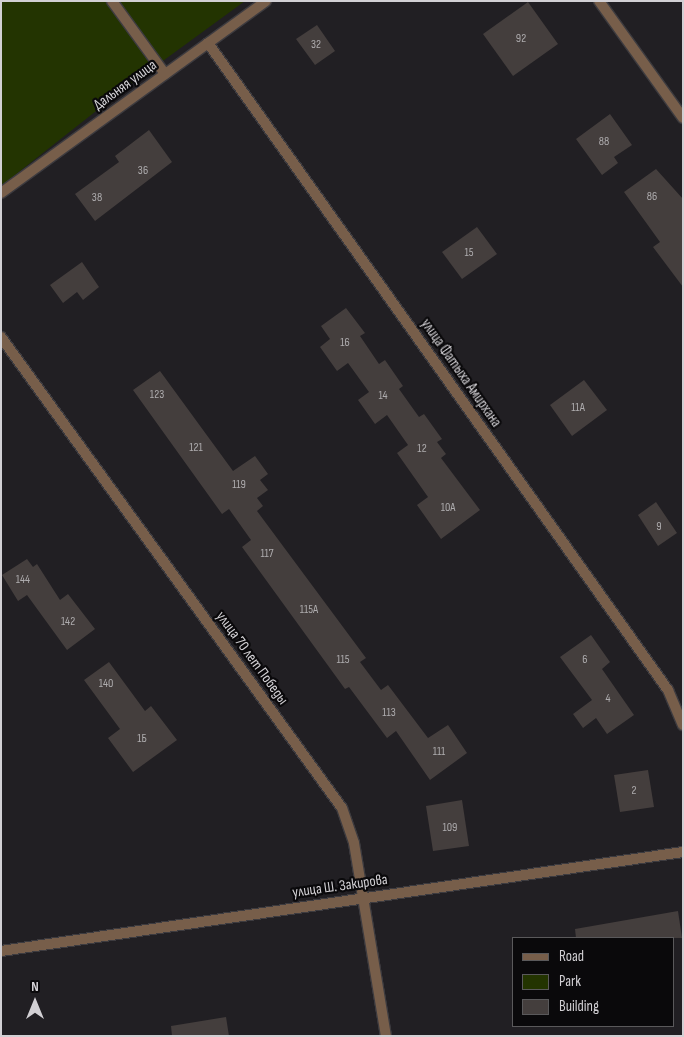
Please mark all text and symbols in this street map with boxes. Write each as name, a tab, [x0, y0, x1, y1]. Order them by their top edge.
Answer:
house number: 92	[516, 32, 526, 46]
house number: 32	[311, 38, 321, 52]
street label: Дальняя улица	[90, 56, 160, 114]
house number: 88	[599, 135, 609, 149]
house number: 36	[138, 164, 148, 178]
house number: 86	[647, 190, 657, 204]
house number: 38	[92, 191, 102, 205]
house number: 15	[464, 246, 474, 260]
street label: улица Фатыха Амирхана	[417, 315, 505, 431]
house number: 16	[340, 336, 350, 350]
house number: 123	[150, 388, 164, 402]
house number: 14	[378, 389, 388, 403]
house number: 11А	[571, 401, 585, 415]
house number: 121	[189, 441, 203, 455]
house number: 12	[417, 442, 427, 456]
house number: 119	[232, 478, 246, 492]
house number: 10А	[441, 501, 455, 515]
house number: 9	[656, 520, 662, 534]
house number: 117	[260, 547, 274, 561]
house number: 144	[16, 573, 30, 587]
house number: 115А	[300, 603, 318, 617]
street label: улица 70 лет Победы	[212, 608, 292, 708]
house number: 142	[61, 615, 75, 629]
house number: 115	[336, 653, 350, 667]
house number: 6	[582, 653, 588, 667]
house number: 140	[99, 677, 113, 691]
house number: 4	[605, 692, 611, 706]
house number: 113	[382, 706, 396, 720]
house number: 1Б	[137, 732, 147, 746]
house number: 111	[433, 745, 445, 759]
house number: 2	[632, 784, 636, 798]
house number: 109	[443, 821, 457, 835]
street label: улица Ш. Закирова	[291, 870, 389, 902]
legend	[512, 937, 674, 1027]
text: Road	[559, 947, 584, 966]
text: Park	[559, 972, 581, 991]
north arrow	[10, 977, 60, 1027]
text: N	[31, 978, 39, 995]
text: Building	[559, 997, 599, 1016]

